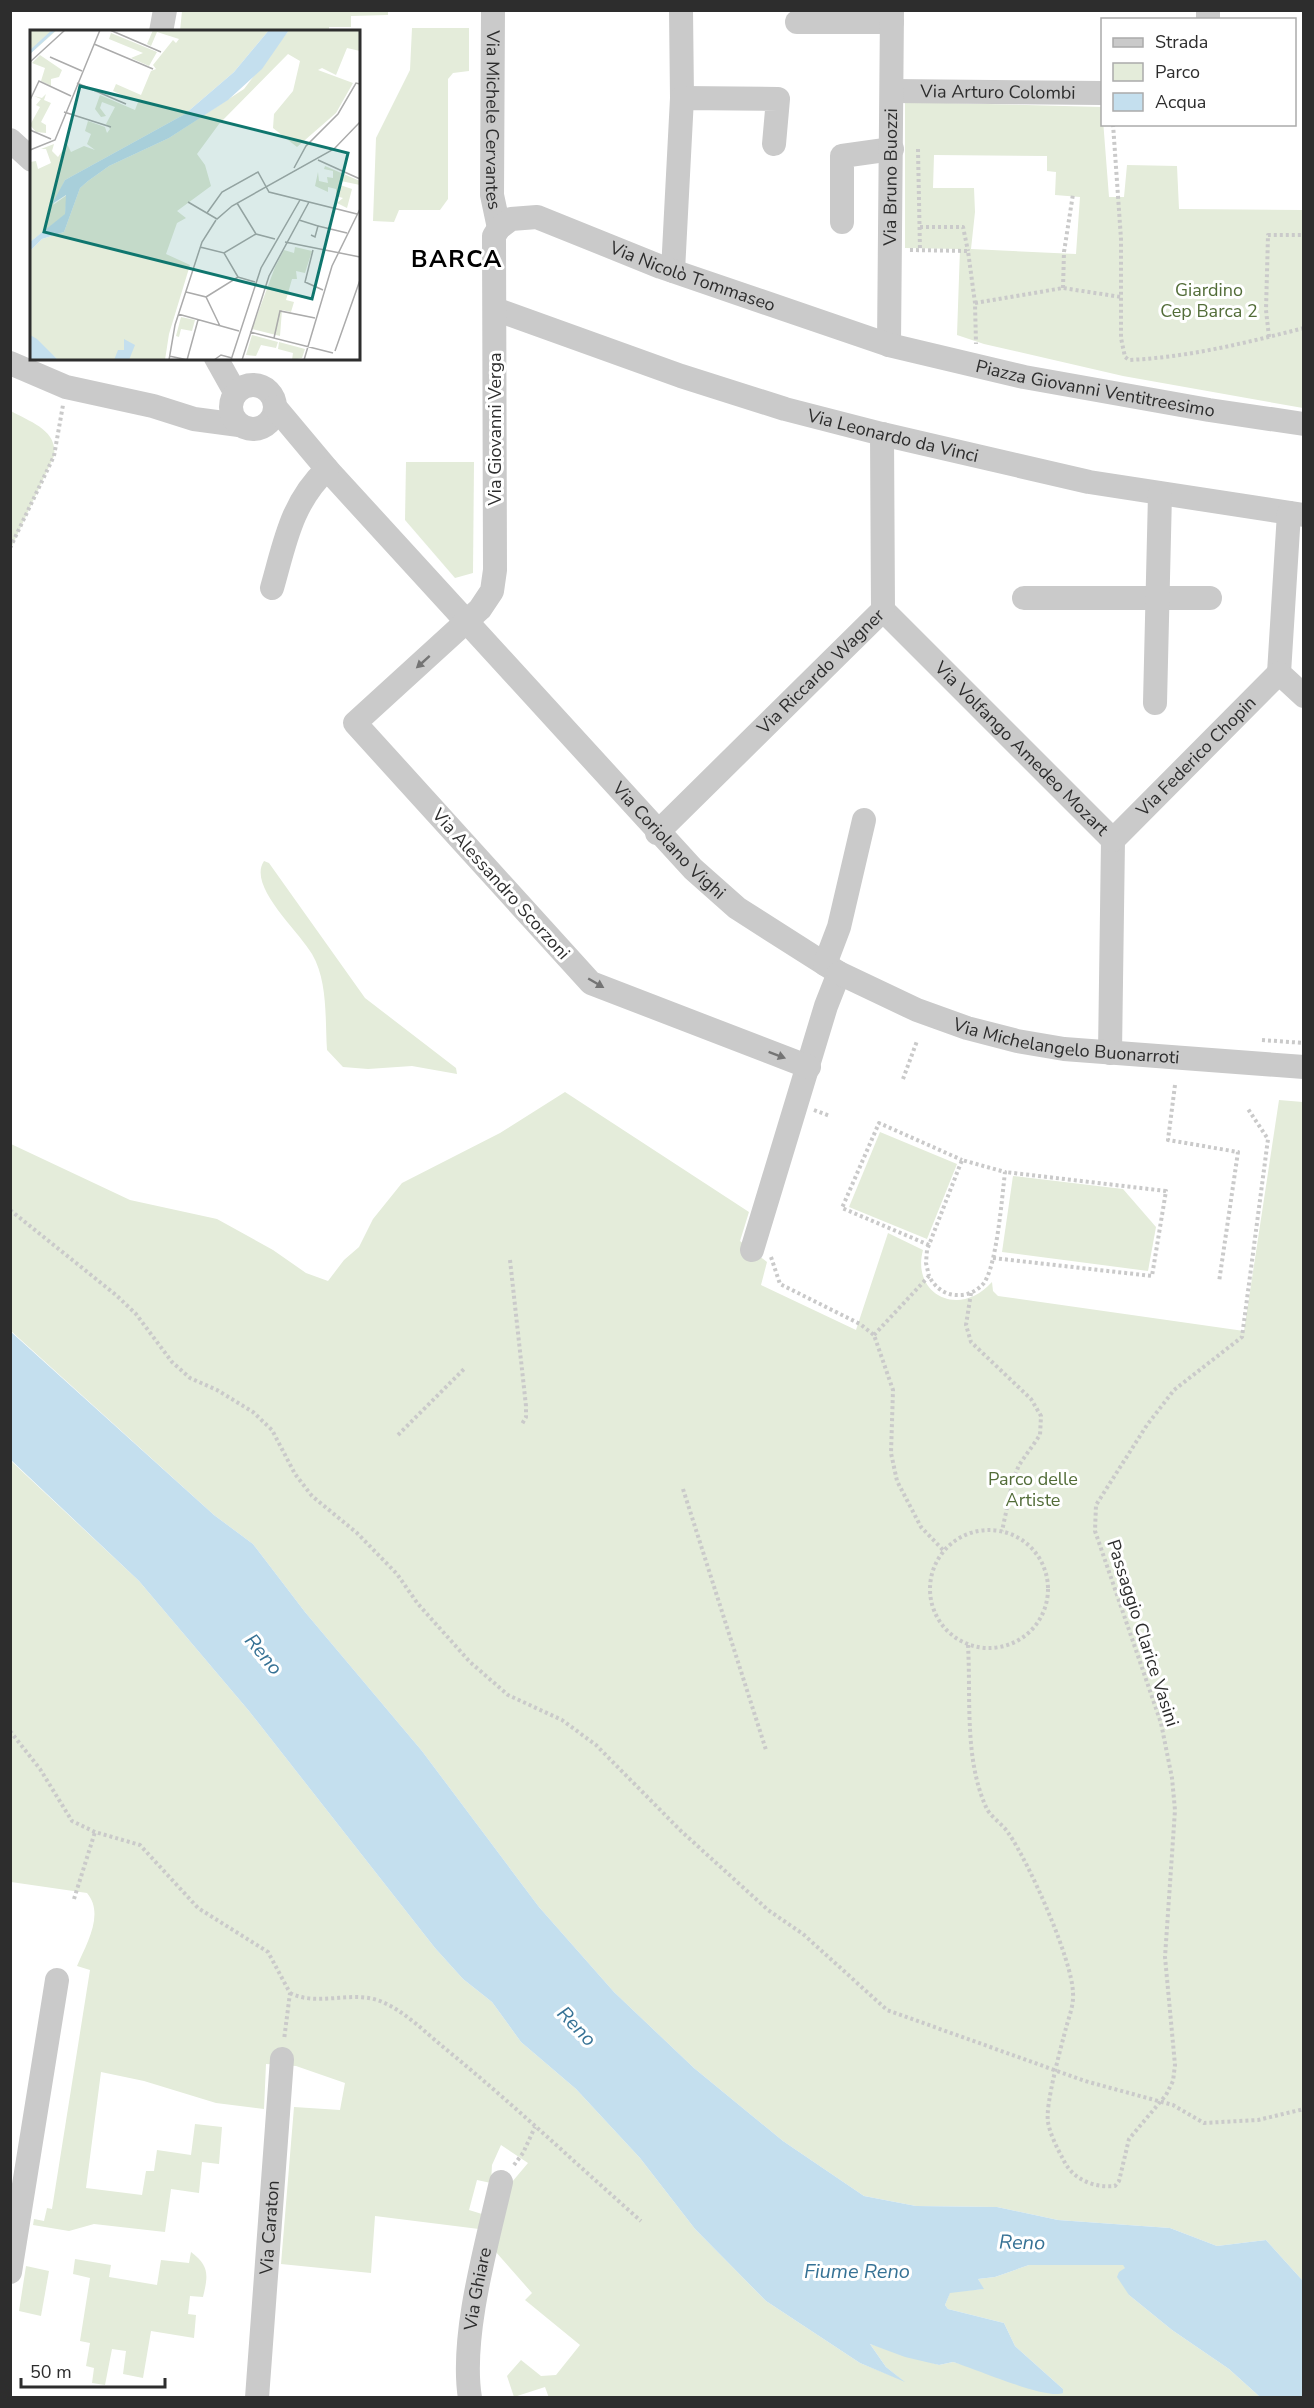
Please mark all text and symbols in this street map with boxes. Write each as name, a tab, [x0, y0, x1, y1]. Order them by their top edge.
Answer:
legend	[1101, 18, 1296, 126]
street label: Via Michele Cervantes	[480, 29, 507, 212]
inset map	[30, 30, 360, 360]
text: Strada	[1155, 30, 1208, 54]
text: Parco	[1155, 60, 1200, 84]
street label: Via Arturo Colombi	[919, 79, 1076, 105]
text: Acqua	[1155, 90, 1206, 114]
street label: Via Bruno Buozzi	[878, 108, 903, 247]
street label: Via Nicolò Tommaseo	[605, 235, 779, 317]
district label: BARCA	[411, 243, 503, 275]
park label: Giardino Cep Barca 2	[1160, 278, 1258, 323]
street label: Via Giovanni Verga	[483, 352, 507, 507]
street label: Piazza Giovanni Ventitreesimo	[973, 354, 1216, 423]
street label: Via Leonardo da Vinci	[804, 403, 981, 468]
street label: Via Riccardo Wagner	[751, 603, 890, 740]
one-way arrow	[416, 654, 430, 668]
street label: Via Volfango Amedeo Mozart	[928, 655, 1115, 842]
street label: Via Federico Chopin	[1130, 691, 1261, 822]
street label: Via Coriolano Vighi	[606, 776, 731, 905]
street label: Via Alessandro Scorzoni	[426, 803, 575, 965]
one-way arrow	[587, 977, 604, 988]
street label: Via Michelangelo Buonarroti	[949, 1012, 1180, 1070]
one-way arrow	[768, 1050, 786, 1060]
park label: Parco delle Artiste	[988, 1467, 1078, 1512]
street label: Passaggio Clarice Vasini	[1101, 1536, 1185, 1730]
water label: Reno	[238, 1628, 289, 1681]
water label: Reno	[551, 2000, 602, 2052]
street label: Via Caraton	[254, 2179, 285, 2276]
water label: Reno	[999, 2229, 1045, 2256]
street label: Via Ghiare	[458, 2245, 497, 2333]
water label: Fiume Reno	[804, 2258, 910, 2285]
scale bar	[21, 2351, 165, 2389]
text: 50 m	[30, 2360, 72, 2384]

